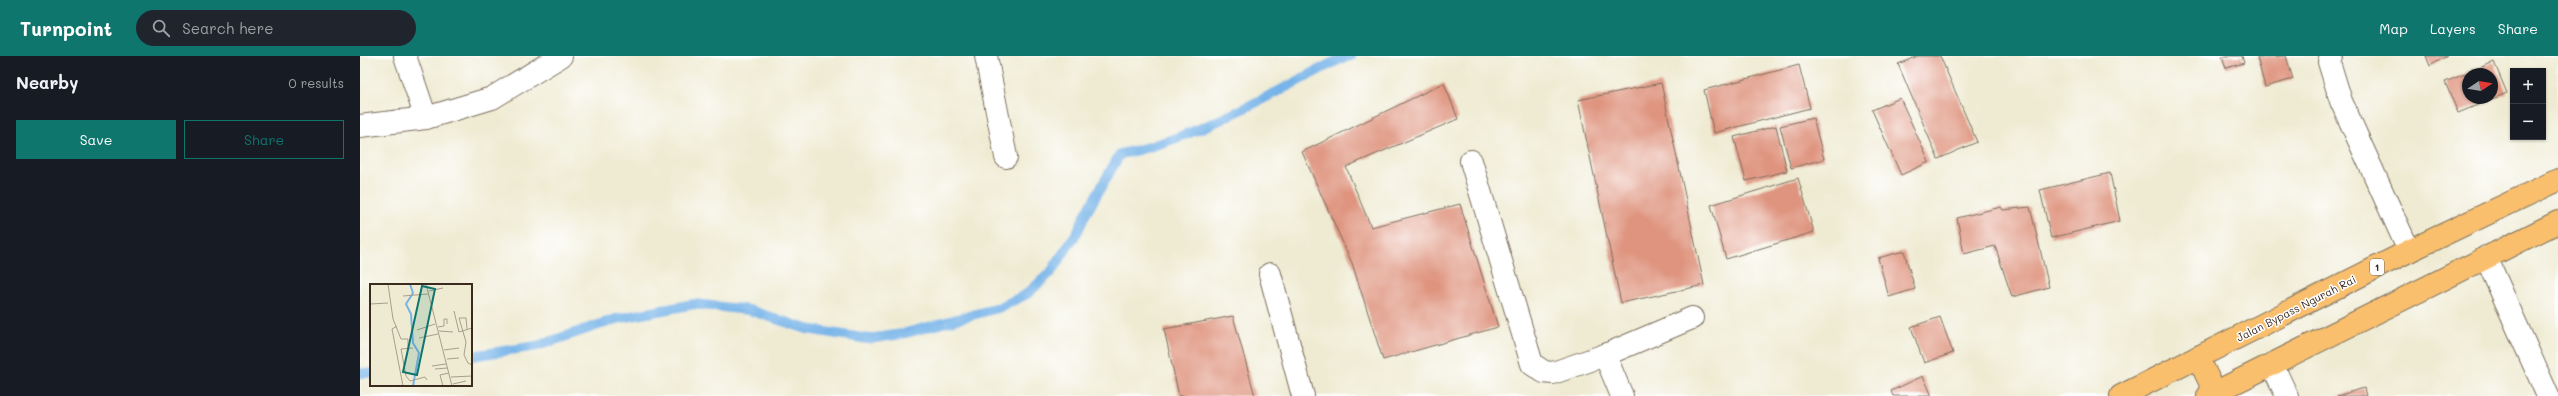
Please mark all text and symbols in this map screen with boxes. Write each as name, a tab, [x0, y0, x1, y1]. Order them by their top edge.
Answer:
search box	[136, 10, 416, 46]
text: Turnpoint	[20, 16, 112, 41]
icon: search	[150, 17, 172, 39]
text: Search here	[182, 18, 273, 38]
text: Map	[2379, 19, 2408, 38]
text: Layers	[2430, 19, 2476, 38]
text: Share	[2498, 19, 2538, 38]
north arrow	[2462, 68, 2498, 104]
map controls	[2510, 68, 2546, 140]
button: +	[2510, 68, 2546, 104]
text: Nearby	[16, 71, 78, 93]
text: 0 results	[289, 74, 344, 91]
button: −	[2510, 104, 2546, 140]
button: Save	[16, 120, 176, 159]
button: Share	[184, 120, 344, 159]
road number: 1	[2370, 259, 2384, 275]
street label: Jalan Bypass Ngurah Rai	[2234, 271, 2358, 345]
inset map	[370, 284, 472, 386]

